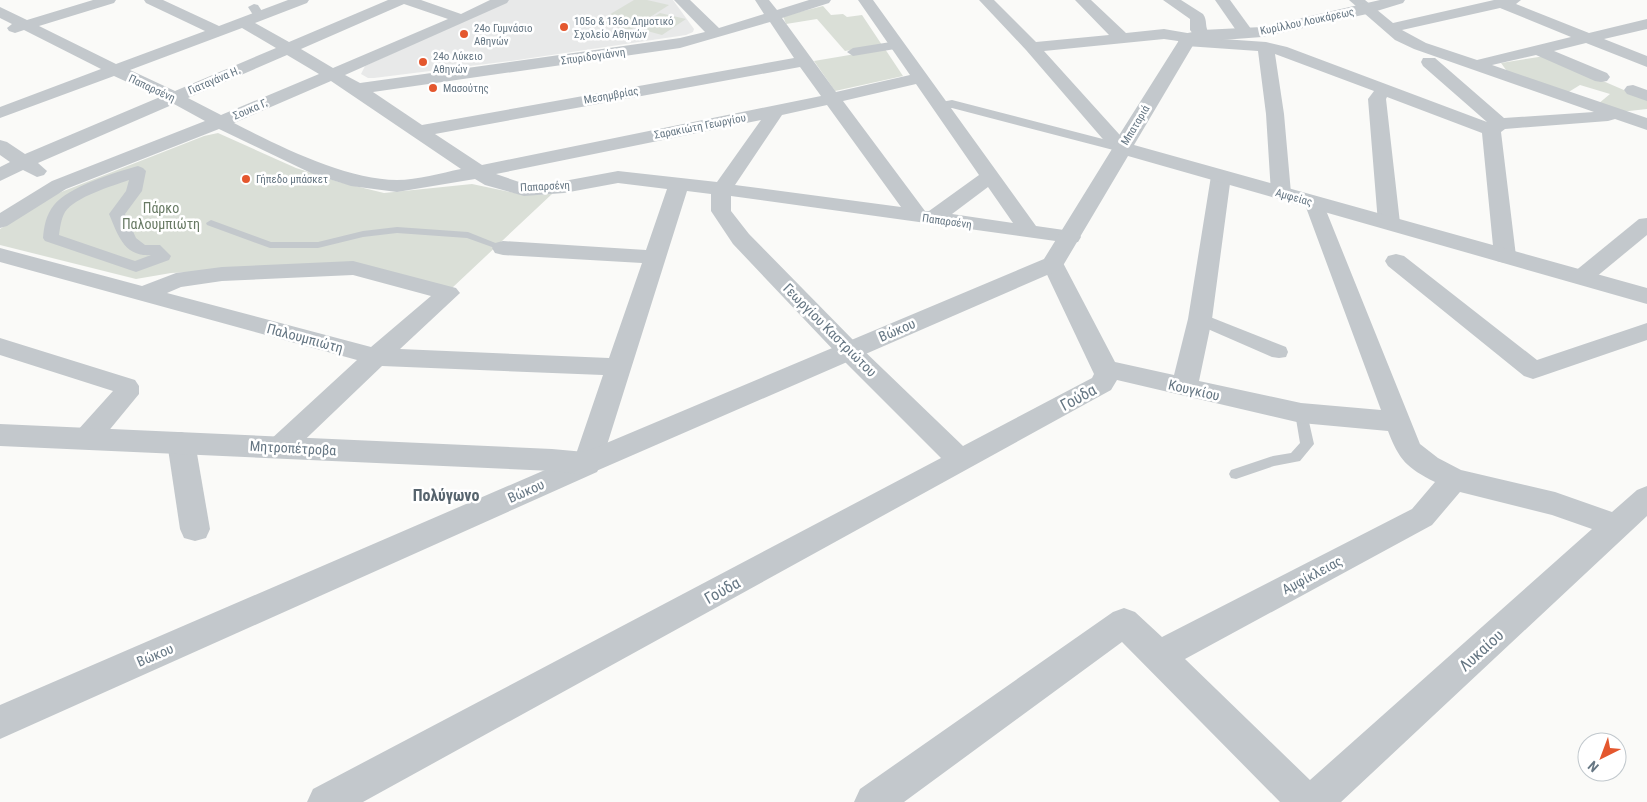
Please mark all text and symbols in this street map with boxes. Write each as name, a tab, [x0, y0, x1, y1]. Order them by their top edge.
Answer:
street label: Κυρίλλου Λουκάρεως	[1259, 5, 1355, 38]
place label: 105ο & 136ο Δημοτικό Σχολείο Αθηνών	[574, 15, 674, 41]
marker: 105ο & 136ο Δημοτικό Σχολείο Αθηνών	[558, 21, 570, 33]
place label: 24ο Γυμνάσιο Αθηνών	[474, 22, 533, 48]
marker: 24ο Γυμνάσιο Αθηνών	[458, 28, 470, 40]
street label: Σπυριδογιάννη	[560, 46, 626, 67]
place label: 24ο Λύκειο Αθηνών	[433, 50, 483, 76]
marker: 24ο Λύκειο Αθηνών	[417, 56, 429, 68]
street label: Γιαταγάνα Η.	[186, 64, 242, 97]
street label: Παπαρσένη	[126, 72, 177, 105]
marker: Μασούτης	[427, 82, 439, 94]
place label: Μασούτης	[443, 82, 489, 95]
street label: Μεσημβρίας	[583, 84, 639, 107]
street label: Σουκα Γ.	[231, 96, 269, 122]
street label: Μπαταριά	[1119, 103, 1153, 147]
street label: Σαρακιώτη Γεωργίου	[653, 111, 747, 142]
marker: Γήπεδο μπάσκετ	[240, 173, 252, 185]
place label: Γήπεδο μπάσκετ	[256, 173, 328, 186]
street label: Παπαρσένη	[520, 179, 570, 194]
street label: Αμφείας	[1274, 186, 1314, 209]
park label: Πάρκο Παλουμπιώτη	[122, 200, 200, 232]
street label: Παπαρσένη	[921, 212, 972, 231]
street label: Γεωργίου Καστριώτου	[780, 280, 880, 380]
street label: Βώκου	[876, 315, 918, 345]
street label: Παλουμπιώτη	[265, 320, 345, 356]
street label: Κουγκίου	[1167, 376, 1222, 404]
street label: Γούδα	[1057, 380, 1100, 415]
street label: Μητροπέτροβα	[249, 438, 337, 458]
street label: Βώκου	[505, 476, 547, 506]
district label: Πολύγωνο	[413, 486, 479, 505]
street label: Αμφίκλειας	[1279, 552, 1345, 598]
street label: Γούδα	[701, 573, 744, 608]
street label: Λυκαίου	[1455, 626, 1507, 675]
street label: Βώκου	[134, 640, 176, 670]
north arrow	[1577, 732, 1627, 782]
text: N	[1585, 758, 1602, 775]

